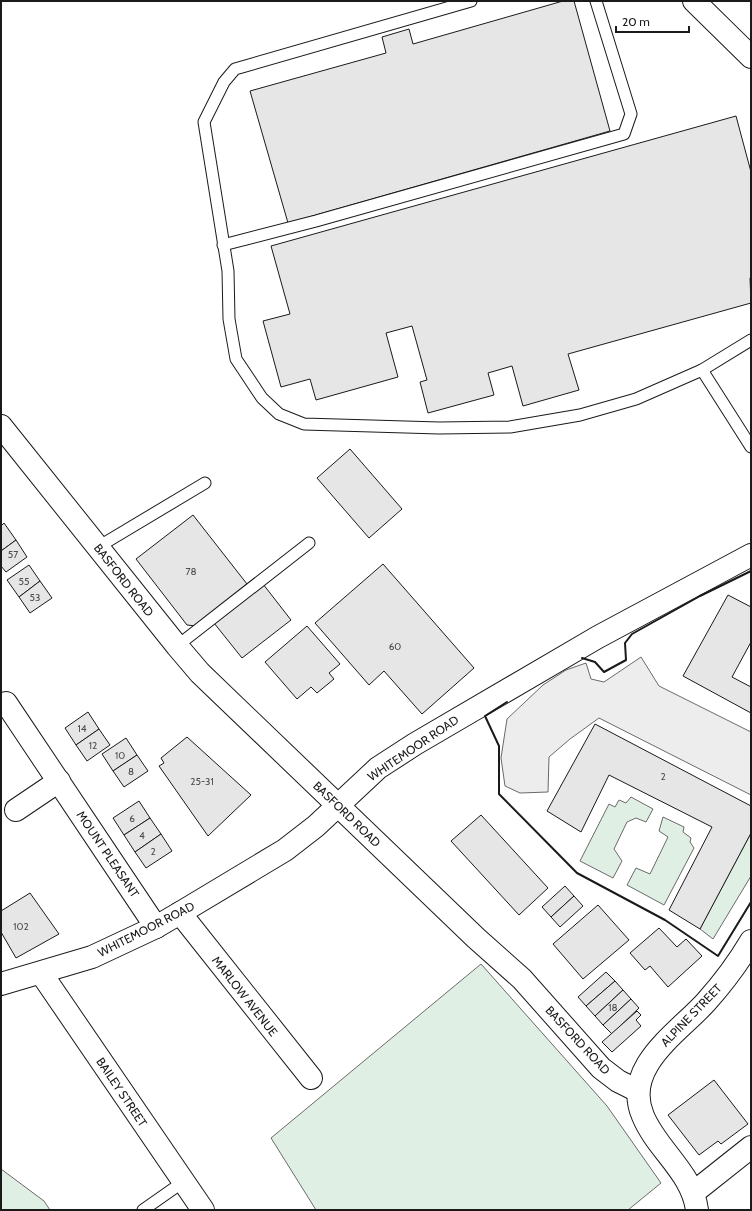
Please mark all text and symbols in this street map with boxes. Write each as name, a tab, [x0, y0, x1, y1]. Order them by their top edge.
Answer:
scale bar	[616, 8, 689, 34]
text: 20 m	[622, 14, 650, 29]
street label: BASFORD ROAD	[91, 541, 157, 620]
house number: 57	[8, 548, 18, 561]
house number: 78	[185, 565, 197, 578]
house number: 55	[19, 575, 29, 588]
house number: 53	[30, 591, 40, 604]
house number: 60	[389, 640, 401, 653]
street label: WHITEMOOR ROAD	[365, 712, 462, 784]
house number: 14	[77, 722, 87, 735]
house number: 12	[89, 739, 97, 752]
house number: 10	[115, 749, 125, 762]
house number: 8	[128, 765, 134, 778]
house number: 2	[660, 770, 666, 783]
house number: 25-31	[190, 775, 214, 788]
street label: BASFORD ROAD	[310, 778, 384, 850]
street label: MOUNT PLEASANT	[73, 808, 143, 901]
house number: 6	[129, 812, 135, 825]
house number: 4	[139, 829, 145, 842]
house number: 2	[150, 845, 156, 858]
street label: WHITEMOOR ROAD	[95, 898, 197, 960]
house number: 102	[13, 920, 29, 933]
street label: MARLOW AVENUE	[209, 953, 281, 1039]
street label: ALPINE STREET	[657, 980, 725, 1050]
house number: 18	[608, 1001, 618, 1014]
street label: BASFORD ROAD	[542, 1003, 614, 1078]
street label: BAILEY STREET	[93, 1055, 151, 1130]

